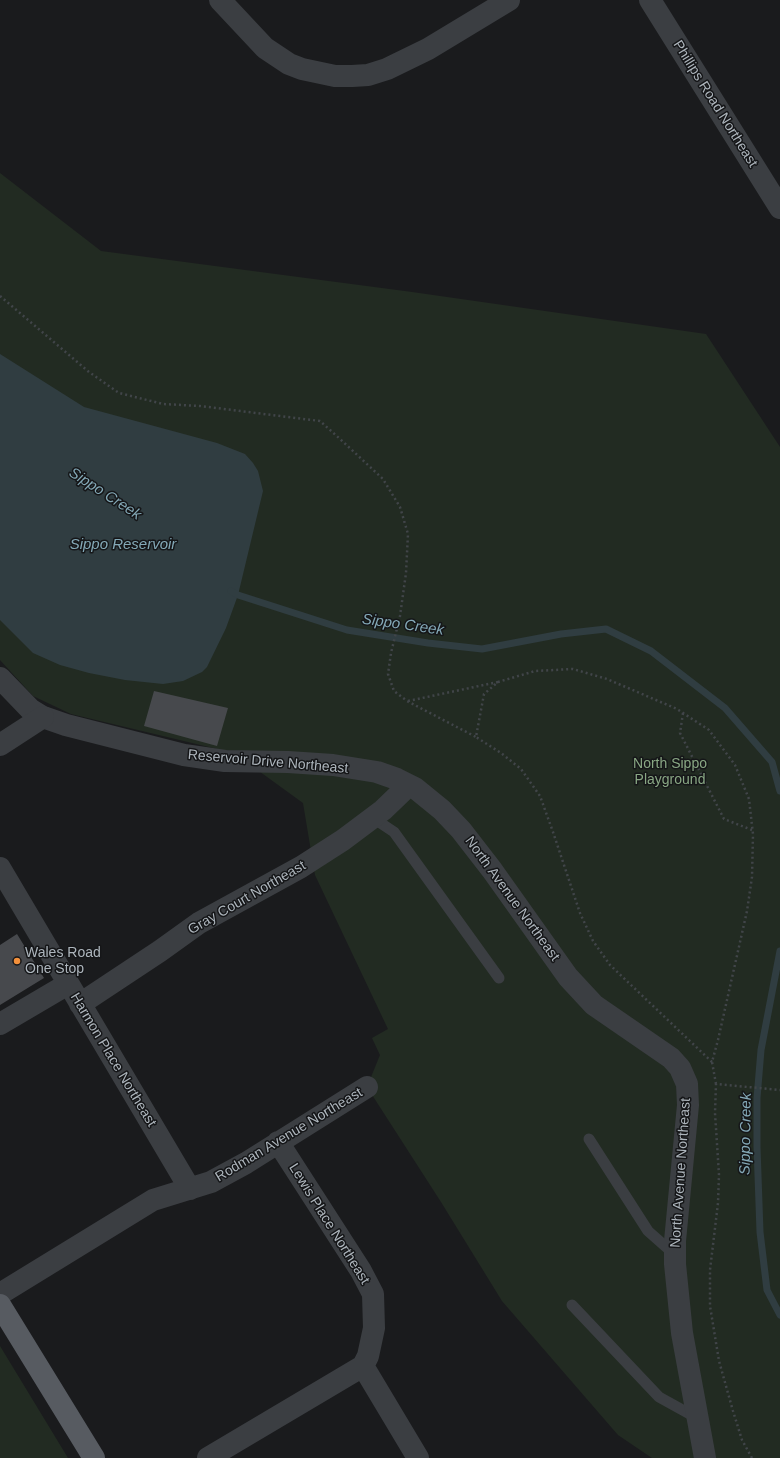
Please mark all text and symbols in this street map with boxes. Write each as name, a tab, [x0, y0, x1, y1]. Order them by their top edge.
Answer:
street label: Phillips Road Northeast	[669, 38, 761, 170]
water label: Sippo Creek	[65, 464, 145, 524]
water label: Sippo Reservoir	[70, 536, 176, 554]
water label: Sippo Creek	[361, 610, 445, 640]
street label: Reservoir Drive Northeast	[187, 747, 349, 777]
park label: North Sippo Playground	[633, 756, 707, 788]
street label: North Avenue Northeast	[461, 833, 563, 965]
street label: Gray Court Northeast	[185, 857, 309, 939]
place label: Wales Road One Stop	[25, 945, 101, 978]
marker: Wales Road One Stop	[12, 956, 22, 966]
street label: Harmon Place Northeast	[66, 990, 160, 1130]
street label: Rodman Avenue Northeast	[212, 1084, 366, 1186]
water label: Sippo Creek	[736, 1093, 756, 1175]
street label: North Avenue Northeast	[667, 1098, 695, 1248]
street label: Lewis Place Northeast	[285, 1160, 373, 1288]

